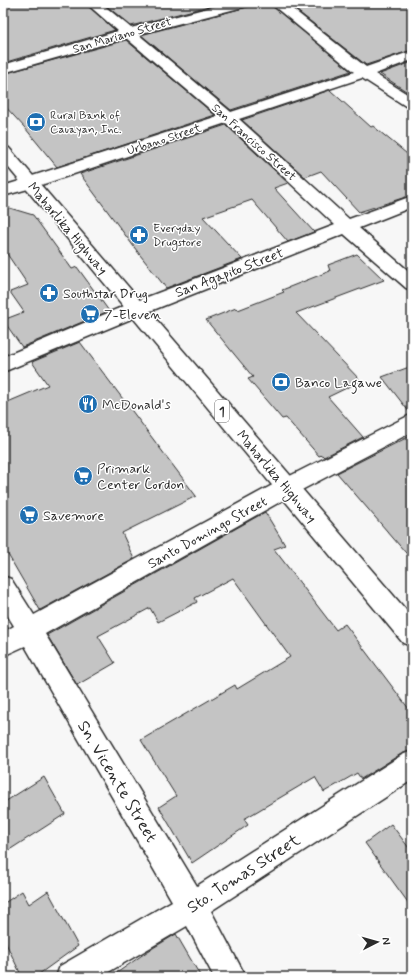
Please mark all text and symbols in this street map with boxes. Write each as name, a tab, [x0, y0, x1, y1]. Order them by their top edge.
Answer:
street label: San Mariano Street	[71, 14, 174, 58]
street label: San Francisco Street	[208, 101, 299, 185]
place label: Rural Bank of Cauayan, Inc.	[50, 108, 122, 138]
bank icon: Rural Bank of Cauayan, Inc.	[25, 111, 47, 133]
street label: Urbano Street	[125, 120, 203, 159]
street label: Maharlika Highway	[22, 179, 111, 279]
place label: Everyday Drugstore	[153, 221, 201, 251]
pharmacy icon: Everyday Drugstore	[128, 224, 150, 246]
street label: San Agapito Street	[173, 244, 287, 303]
pharmacy icon: Southstar Drug	[38, 282, 60, 304]
place label: Southstar Drug	[63, 285, 148, 303]
supermarket icon: 7-Eleven	[79, 303, 101, 325]
place label: 7-Eleven	[104, 306, 162, 324]
bank icon: Banco Lagawe	[270, 371, 292, 393]
place label: Banco Lagawe	[295, 374, 382, 394]
restaurant icon: McDonald's	[77, 393, 99, 415]
place label: McDonald's	[102, 396, 171, 414]
road number: 1	[215, 400, 229, 422]
street label: Maharlika Highway	[231, 427, 320, 527]
place label: Primark Center Cordon	[97, 460, 184, 494]
supermarket icon: Primark Center Cordon	[72, 465, 94, 487]
street label: Santo Domingo Street	[145, 493, 270, 573]
supermarket icon: Savemore	[18, 504, 40, 526]
place label: Savemore	[43, 507, 104, 525]
street label: Sn. Vicente Street	[72, 717, 162, 846]
street label: Sto. Tomas Street	[183, 829, 304, 919]
north arrow	[357, 922, 397, 962]
text: N	[379, 937, 393, 945]

